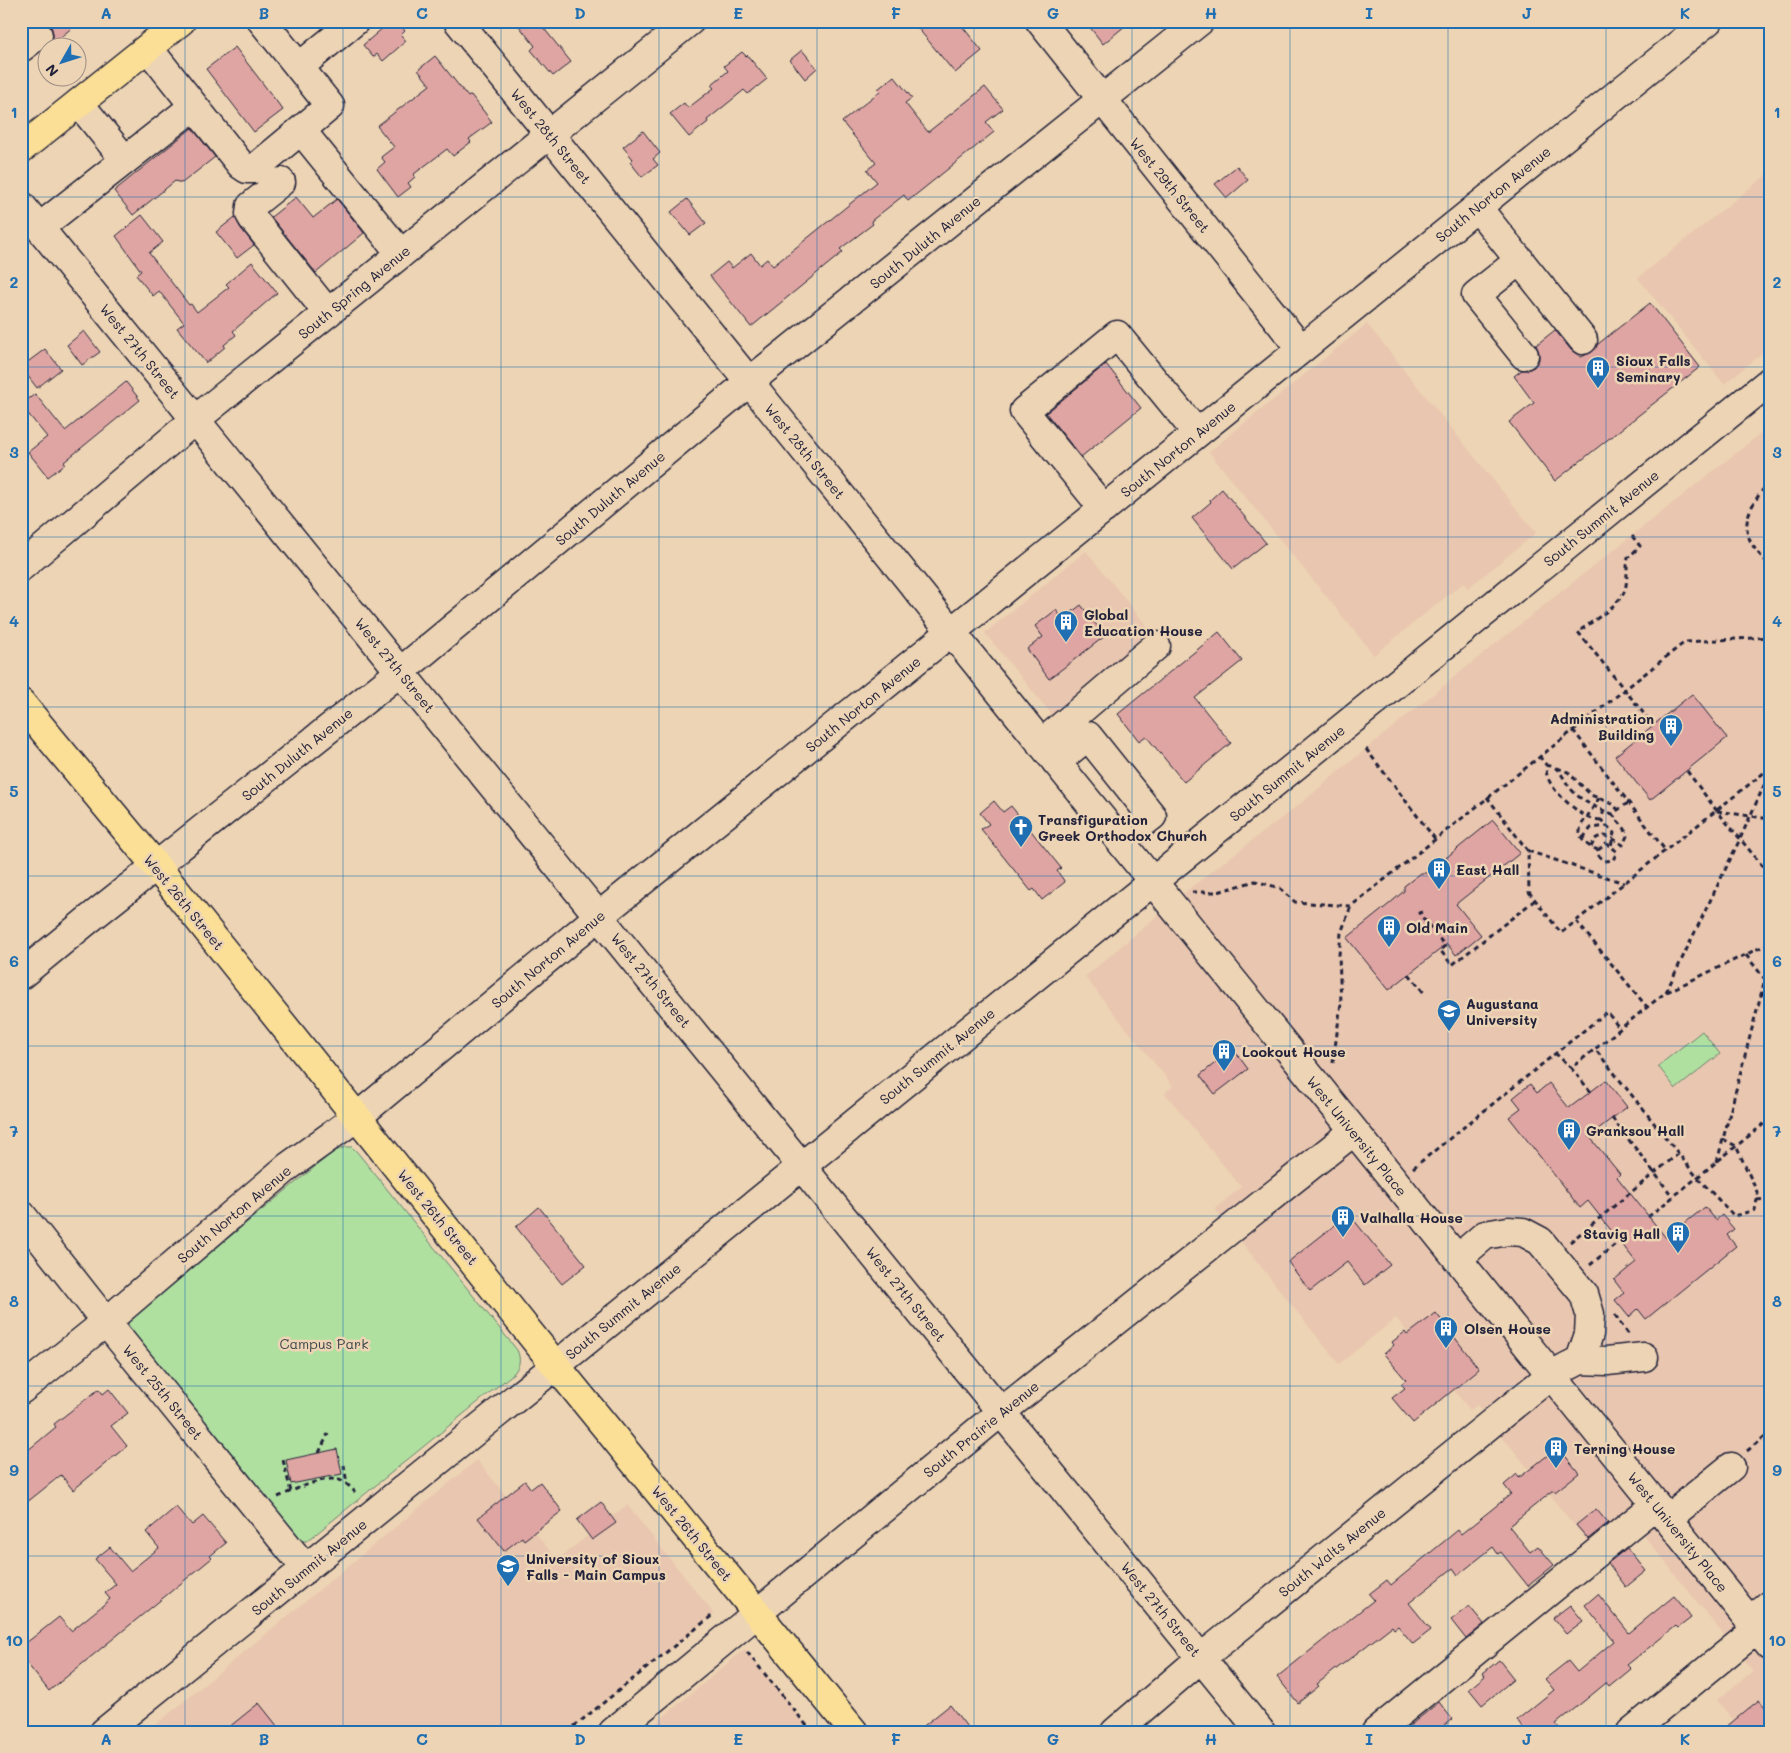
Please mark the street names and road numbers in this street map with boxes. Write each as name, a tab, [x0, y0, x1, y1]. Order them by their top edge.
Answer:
street label: West 28th Street	[507, 84, 595, 188]
street label: West 29th Street	[1126, 133, 1214, 237]
street label: South Norton Avenue	[1431, 142, 1555, 246]
street label: South Duluth Avenue	[865, 191, 985, 293]
street label: South Spring Avenue	[294, 241, 414, 343]
street label: West 27th Street	[96, 300, 184, 402]
street label: South Norton Avenue	[1116, 397, 1240, 501]
street label: West 28th Street	[761, 399, 849, 503]
street label: South Duluth Avenue	[551, 446, 669, 550]
street label: South Summit Avenue	[1539, 465, 1663, 571]
street label: West 27th Street	[351, 614, 439, 716]
street label: South Norton Avenue	[801, 652, 925, 756]
street label: South Duluth Avenue	[237, 703, 357, 805]
street label: South Summit Avenue	[1225, 720, 1349, 826]
street label: West 26th Street	[140, 850, 228, 954]
street label: South Norton Avenue	[487, 906, 609, 1012]
street label: West 27th Street	[607, 929, 695, 1031]
street label: South Summit Avenue	[875, 1003, 999, 1109]
street label: West University Place	[1303, 1072, 1411, 1200]
street label: South Norton Avenue	[173, 1161, 295, 1267]
street label: West 26th Street	[394, 1165, 482, 1269]
street label: West 27th Street	[862, 1243, 950, 1345]
street label: South Summit Avenue	[561, 1258, 685, 1364]
street label: West 25th Street	[119, 1340, 207, 1444]
street label: South Prairie Avenue	[919, 1376, 1043, 1482]
street label: West University Place	[1624, 1468, 1732, 1596]
street label: West 26th Street	[648, 1481, 736, 1585]
street label: South Walts Avenue	[1274, 1503, 1390, 1601]
street label: South Summit Avenue	[247, 1514, 371, 1620]
street label: West 27th Street	[1117, 1558, 1205, 1660]

